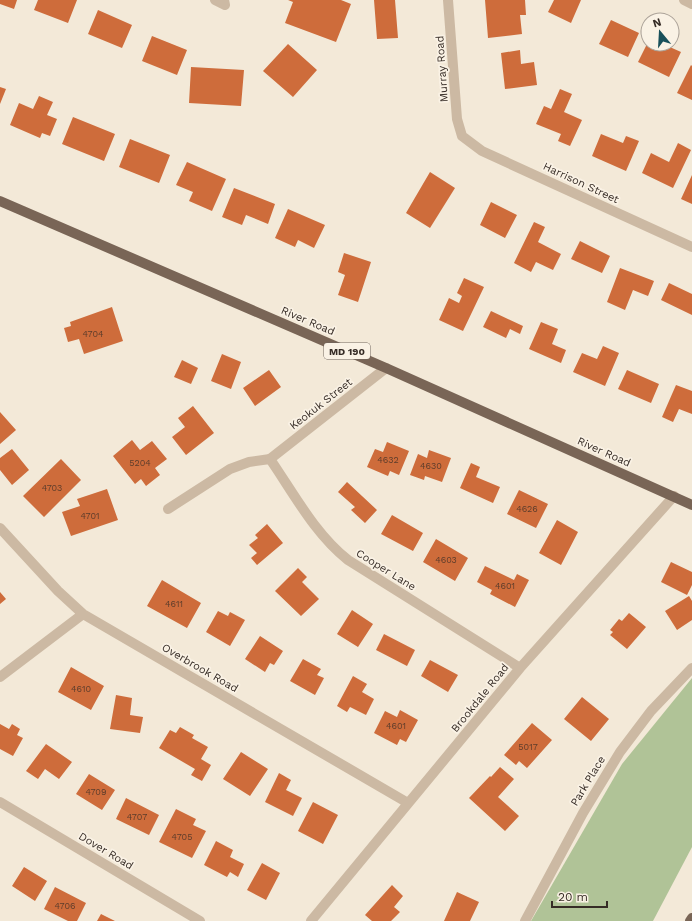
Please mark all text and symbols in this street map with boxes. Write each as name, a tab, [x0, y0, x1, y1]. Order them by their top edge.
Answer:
north arrow	[640, 12, 680, 52]
text: N	[651, 16, 663, 30]
street label: Murray Road	[433, 35, 451, 103]
street label: Harrison Street	[541, 160, 621, 206]
street label: River Road	[279, 304, 337, 338]
house number: 4704	[82, 329, 104, 339]
road number: MD 190	[324, 343, 370, 359]
street label: Keokuk Street	[287, 375, 355, 432]
street label: River Road	[575, 434, 633, 470]
house number: 4632	[377, 455, 399, 465]
house number: 5204	[129, 458, 151, 468]
house number: 4630	[420, 461, 442, 471]
house number: 4703	[42, 483, 62, 493]
house number: 4626	[516, 504, 538, 514]
house number: 4701	[80, 511, 100, 521]
street label: Cooper Lane	[354, 546, 418, 594]
house number: 4603	[435, 555, 457, 565]
house number: 4601	[495, 581, 515, 591]
house number: 4611	[165, 599, 183, 609]
street label: Overbrook Road	[160, 641, 240, 695]
street label: Brookdale Road	[448, 661, 512, 735]
house number: 4610	[71, 684, 91, 694]
house number: 4601	[386, 721, 406, 731]
house number: 5017	[518, 742, 538, 752]
street label: Park Place	[568, 754, 608, 808]
house number: 4709	[85, 787, 107, 797]
house number: 4707	[127, 812, 147, 822]
street label: Dover Road	[76, 830, 136, 872]
house number: 4705	[172, 832, 192, 842]
scale bar	[552, 883, 607, 909]
text: 20 m	[558, 890, 588, 904]
house number: 4706	[55, 901, 76, 911]

